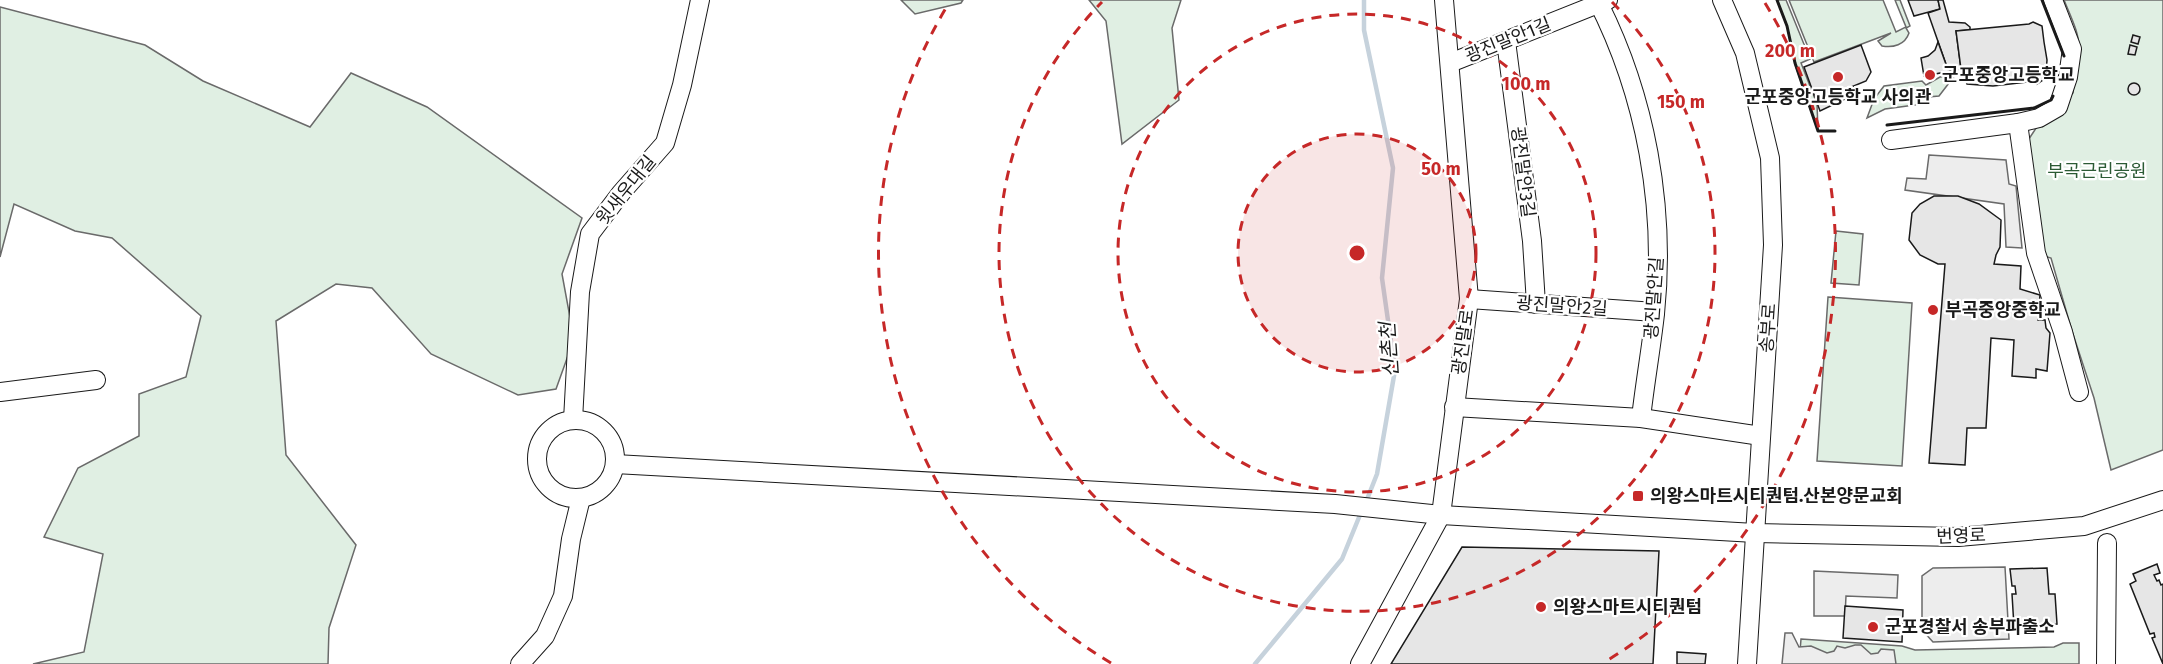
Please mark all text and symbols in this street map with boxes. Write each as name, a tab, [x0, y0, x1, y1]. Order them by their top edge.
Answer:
street label: 광진말안1길	[1462, 13, 1554, 67]
text: 200 m	[1765, 40, 1815, 62]
place label: 군포중앙고등학교	[1942, 64, 2074, 86]
marker: 군포중앙고등학교	[1923, 68, 1937, 82]
marker: 군포중앙고등학교 사의관	[1831, 70, 1845, 84]
text: 100 m	[1502, 73, 1550, 95]
place label: 군포중앙고등학교 사의관	[1745, 86, 1932, 108]
text: 150 m	[1657, 91, 1705, 113]
street label: 광진말안3길	[1506, 125, 1540, 219]
street label: 윗새우대길	[591, 151, 661, 229]
text: 50 m	[1421, 158, 1461, 180]
park label: 부곡근린공원	[2047, 160, 2147, 182]
centre of rings	[1347, 243, 1367, 263]
street label: 광진말안길	[1640, 256, 1668, 340]
street label: 광진말안2길	[1515, 292, 1609, 320]
place label: 부곡중앙중학교	[1945, 299, 2061, 321]
street label: 송부로	[1755, 302, 1781, 354]
marker: 부곡중앙중학교	[1926, 303, 1940, 317]
street label: 광진말로	[1447, 308, 1479, 376]
water label: 신촌천	[1375, 319, 1403, 378]
place label: 의왕스마트시티퀀텀.산본양문교회	[1650, 485, 1903, 507]
marker: 의왕스마트시티퀀텀.산본양문교회	[1631, 489, 1645, 503]
street label: 번영로	[1936, 524, 1986, 548]
place label: 의왕스마트시티퀀텀	[1553, 596, 1702, 618]
marker: 의왕스마트시티퀀텀	[1534, 600, 1548, 614]
place label: 군포경찰서 송부파출소	[1885, 616, 2055, 638]
marker: 군포경찰서 송부파출소	[1866, 620, 1880, 634]

